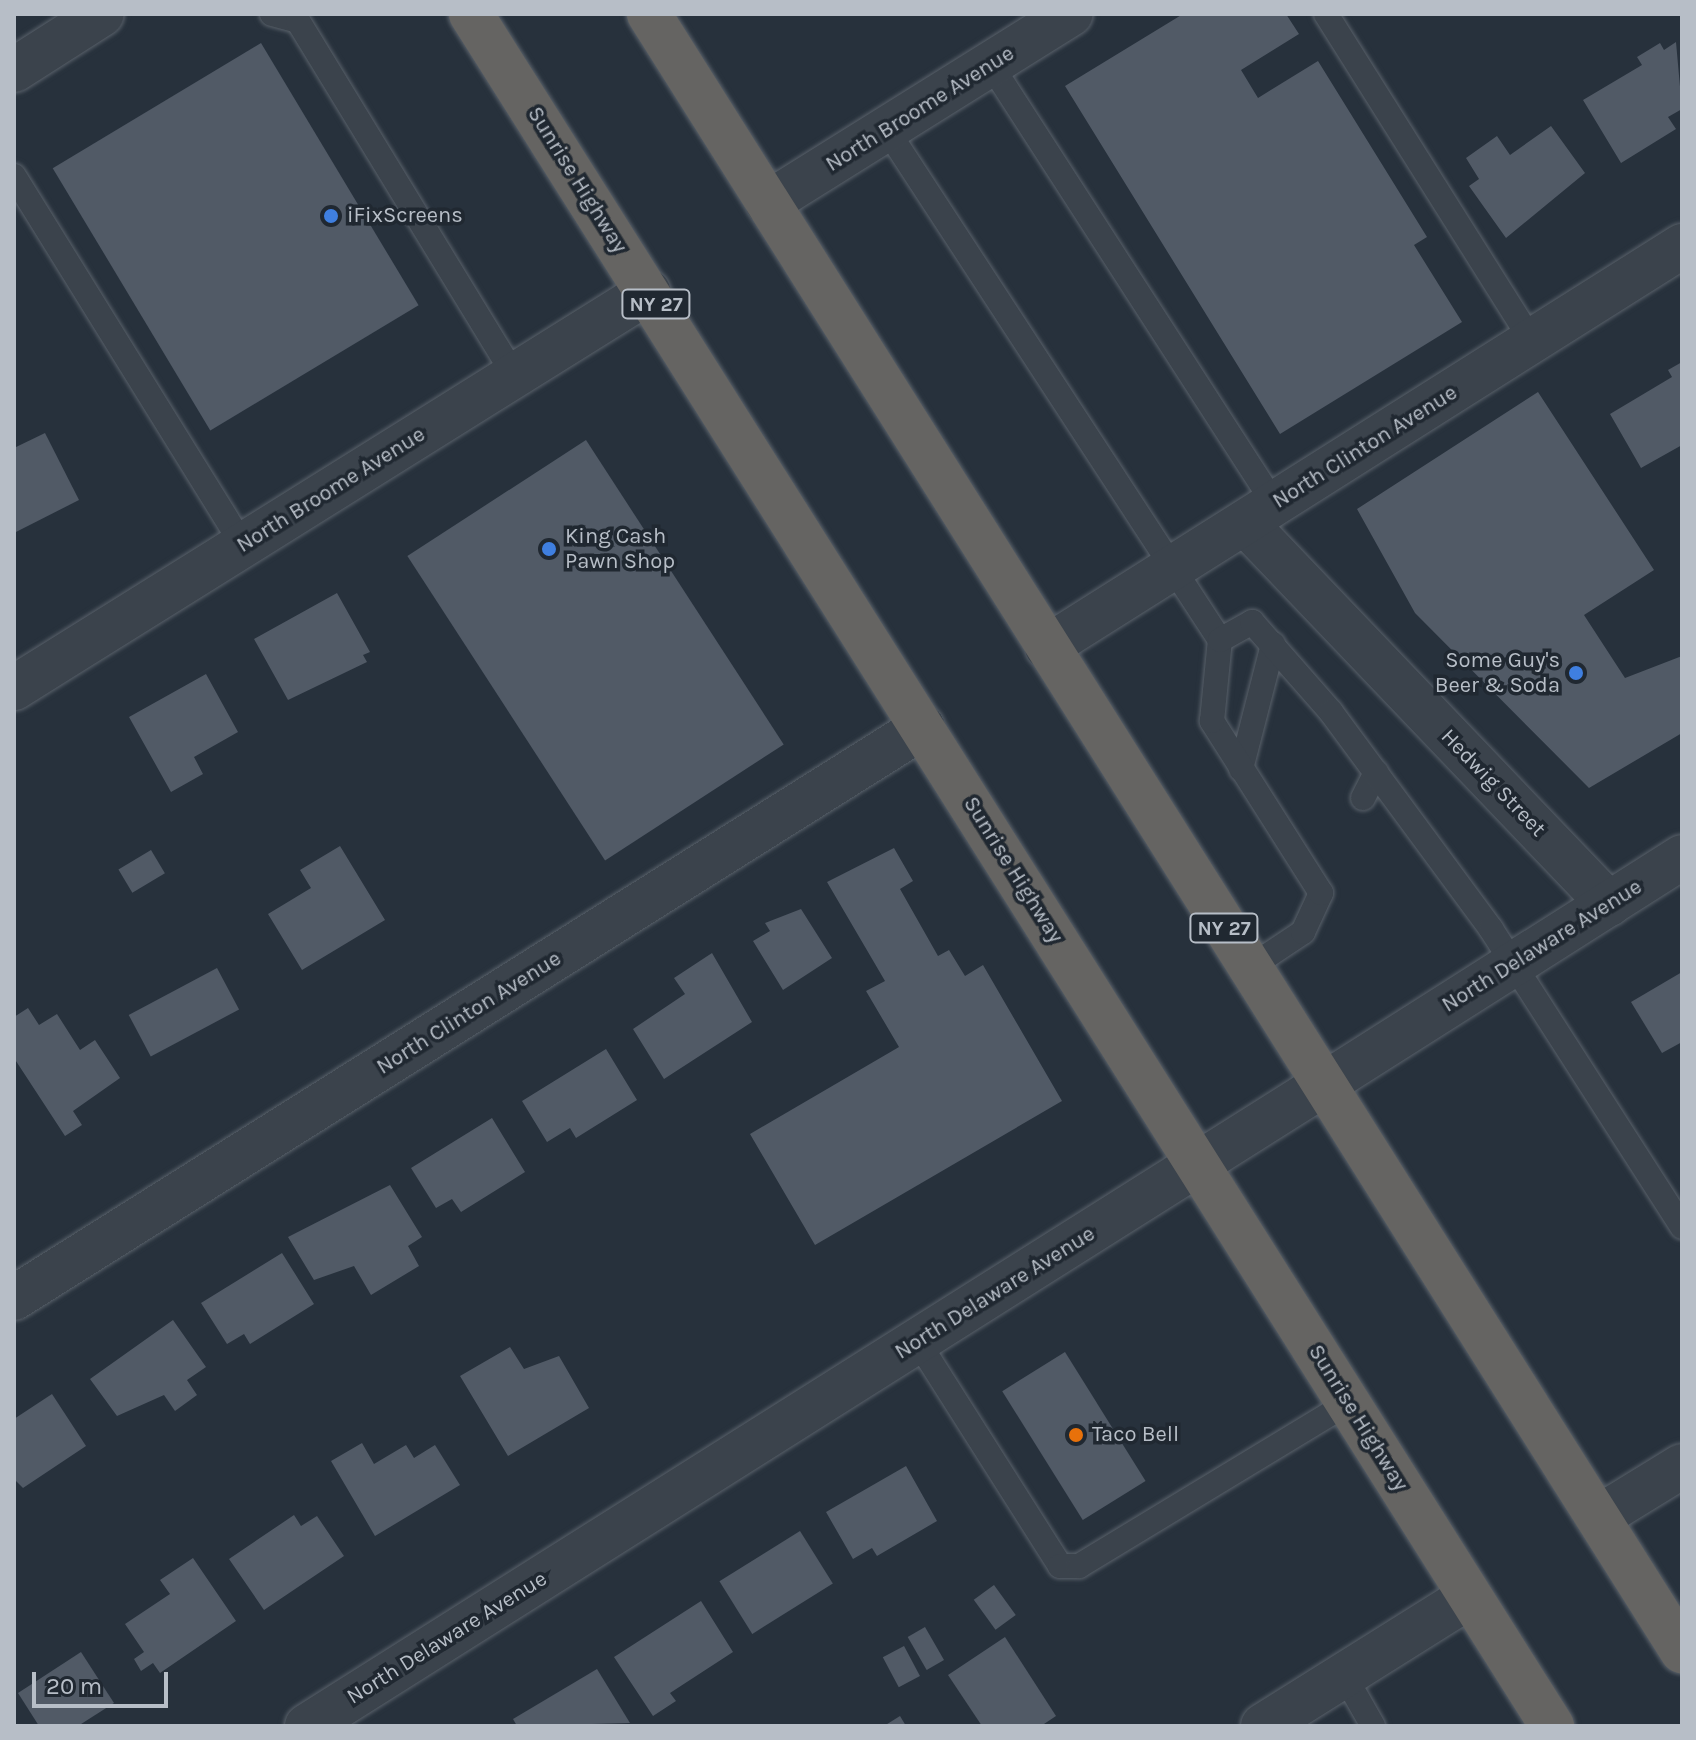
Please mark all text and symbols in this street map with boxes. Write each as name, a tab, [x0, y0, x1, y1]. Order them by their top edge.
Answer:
street label: North Broome Avenue	[821, 40, 1019, 178]
street label: Sunrise Highway	[521, 102, 633, 258]
place label: iFixScreens	[347, 203, 463, 229]
marker: iFixScreens	[322, 207, 340, 225]
road number: NY 27	[620, 288, 692, 320]
street label: North Clinton Avenue	[1268, 380, 1462, 514]
street label: North Broome Avenue	[232, 421, 430, 559]
place label: King Cash Pawn Shop	[565, 523, 675, 574]
marker: King Cash Pawn Shop	[540, 540, 558, 558]
place label: Some Guy's Beer & Soda	[1435, 647, 1560, 698]
marker: Some Guy's Beer & Soda	[1567, 664, 1585, 682]
street label: Hedwig Street	[1435, 724, 1551, 842]
street label: Sunrise Highway	[957, 792, 1069, 948]
street label: North Delaware Avenue	[1437, 874, 1647, 1018]
road number: NY 27	[1188, 912, 1260, 944]
street label: North Clinton Avenue	[372, 946, 566, 1080]
street label: North Delaware Avenue	[890, 1221, 1100, 1365]
street label: Sunrise Highway	[1302, 1340, 1414, 1496]
place label: Taco Bell	[1092, 1422, 1179, 1448]
marker: Taco Bell	[1067, 1426, 1085, 1444]
street label: North Delaware Avenue	[342, 1566, 552, 1710]
scale bar	[36, 1656, 172, 1706]
text: 20 m	[46, 1672, 102, 1700]

